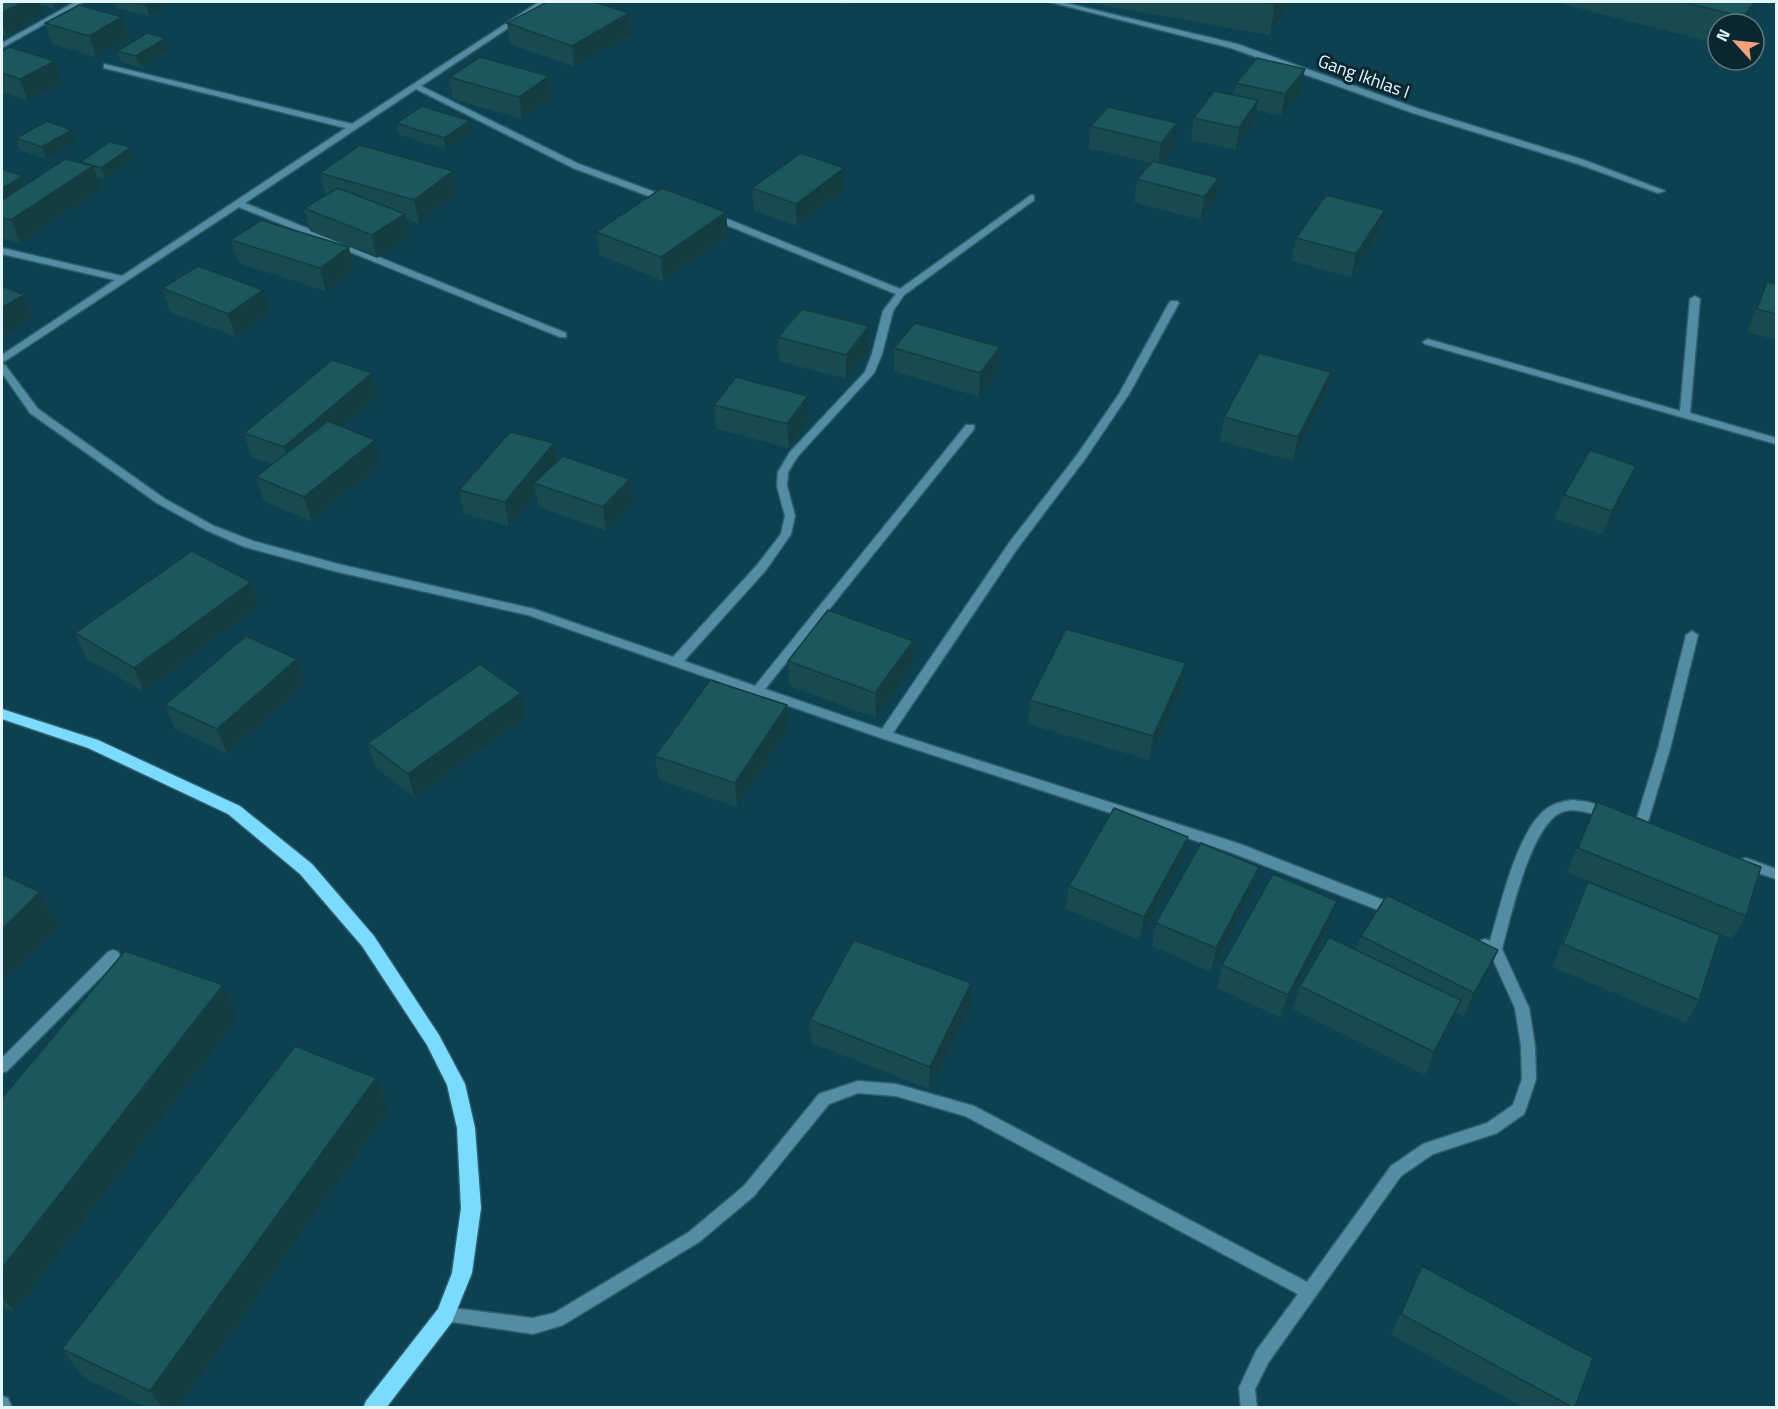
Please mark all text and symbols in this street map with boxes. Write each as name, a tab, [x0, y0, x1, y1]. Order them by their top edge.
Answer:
north arrow	[1706, 12, 1766, 72]
text: N	[1709, 25, 1736, 46]
street label: Gang Ikhlas I	[1314, 47, 1414, 105]

